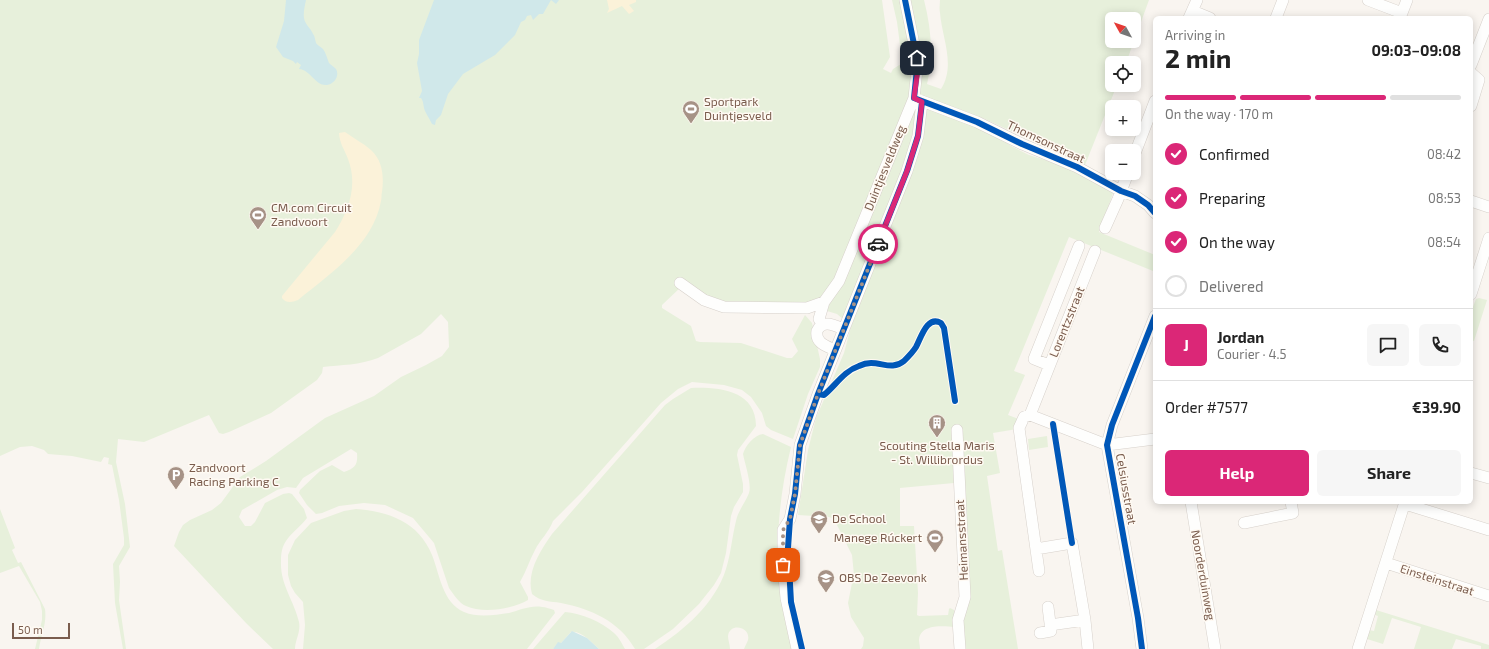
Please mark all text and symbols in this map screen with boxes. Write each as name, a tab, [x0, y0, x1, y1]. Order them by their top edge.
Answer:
north arrow	[1105, 12, 1141, 48]
map controls	[1105, 12, 1141, 180]
text: Arriving in	[1165, 27, 1225, 43]
pin	[900, 41, 934, 75]
text: 09:03–09:08	[1371, 41, 1461, 59]
text: 2 min	[1165, 42, 1231, 73]
icon: home	[906, 47, 928, 69]
button: locate	[1105, 56, 1141, 92]
place label: Sportpark Duintjesveld	[704, 94, 772, 123]
sports icon: Sportpark Duintjesveld	[681, 99, 701, 124]
button: +	[1105, 100, 1141, 136]
text: On the way · 170 m	[1165, 106, 1273, 122]
street label: Thomsonstraat	[1005, 117, 1088, 165]
street label: Duintjesveldweg	[861, 123, 909, 213]
icon: check	[1165, 143, 1187, 165]
button: −	[1105, 144, 1141, 180]
text: Confirmed	[1199, 145, 1270, 163]
text: 08:42	[1427, 146, 1461, 162]
icon: check	[1165, 187, 1187, 209]
text: Preparing	[1199, 189, 1265, 207]
text: 08:53	[1428, 190, 1461, 206]
place label: CM.com Circuit Zandvoort	[271, 200, 352, 228]
sports icon: CM.com Circuit Zandvoort	[248, 205, 268, 230]
courier	[858, 224, 898, 264]
icon: check	[1165, 231, 1187, 253]
icon: car	[867, 233, 889, 255]
text: On the way	[1199, 233, 1275, 251]
text: 08:54	[1427, 234, 1461, 250]
text: Delivered	[1199, 277, 1264, 295]
street label: Lorentzstraat	[1046, 284, 1087, 359]
button: chat	[1367, 324, 1409, 366]
button: phone	[1419, 324, 1461, 366]
text: Jordan	[1217, 328, 1264, 346]
text: J	[1183, 336, 1189, 354]
text: Courier · 4.5	[1217, 346, 1286, 362]
text: Order #7577	[1165, 398, 1248, 416]
text: €39.90	[1412, 398, 1461, 416]
building icon: Scouting Stella Maris - St. Willibrordus	[927, 413, 947, 438]
place label: Scouting Stella Maris - St. Willibrordus	[879, 438, 995, 466]
button: Help	[1165, 450, 1309, 496]
button: Share	[1317, 450, 1461, 496]
street label: Celsiusstraat	[1114, 452, 1140, 526]
place label: Zandvoort Racing Parking C	[189, 460, 279, 488]
parking icon: Zandvoort Racing Parking C	[166, 465, 186, 490]
street label: Heimansstraat	[952, 499, 970, 581]
school or university icon: De School	[809, 509, 829, 534]
place label: De School	[832, 511, 886, 525]
sports icon: Manege Rúckert	[925, 528, 945, 553]
street label: Noorderduinweg	[1189, 529, 1219, 621]
place label: Manege Rúckert	[834, 530, 922, 544]
pin	[766, 548, 800, 582]
icon: bag	[772, 554, 794, 576]
street label: Einsteinstraat	[1399, 560, 1476, 598]
school or university icon: OBS De Zeevonk	[816, 568, 836, 593]
place label: OBS De Zeevonk	[839, 570, 927, 584]
scale bar	[12, 621, 70, 640]
text: 50 m	[18, 623, 43, 636]

